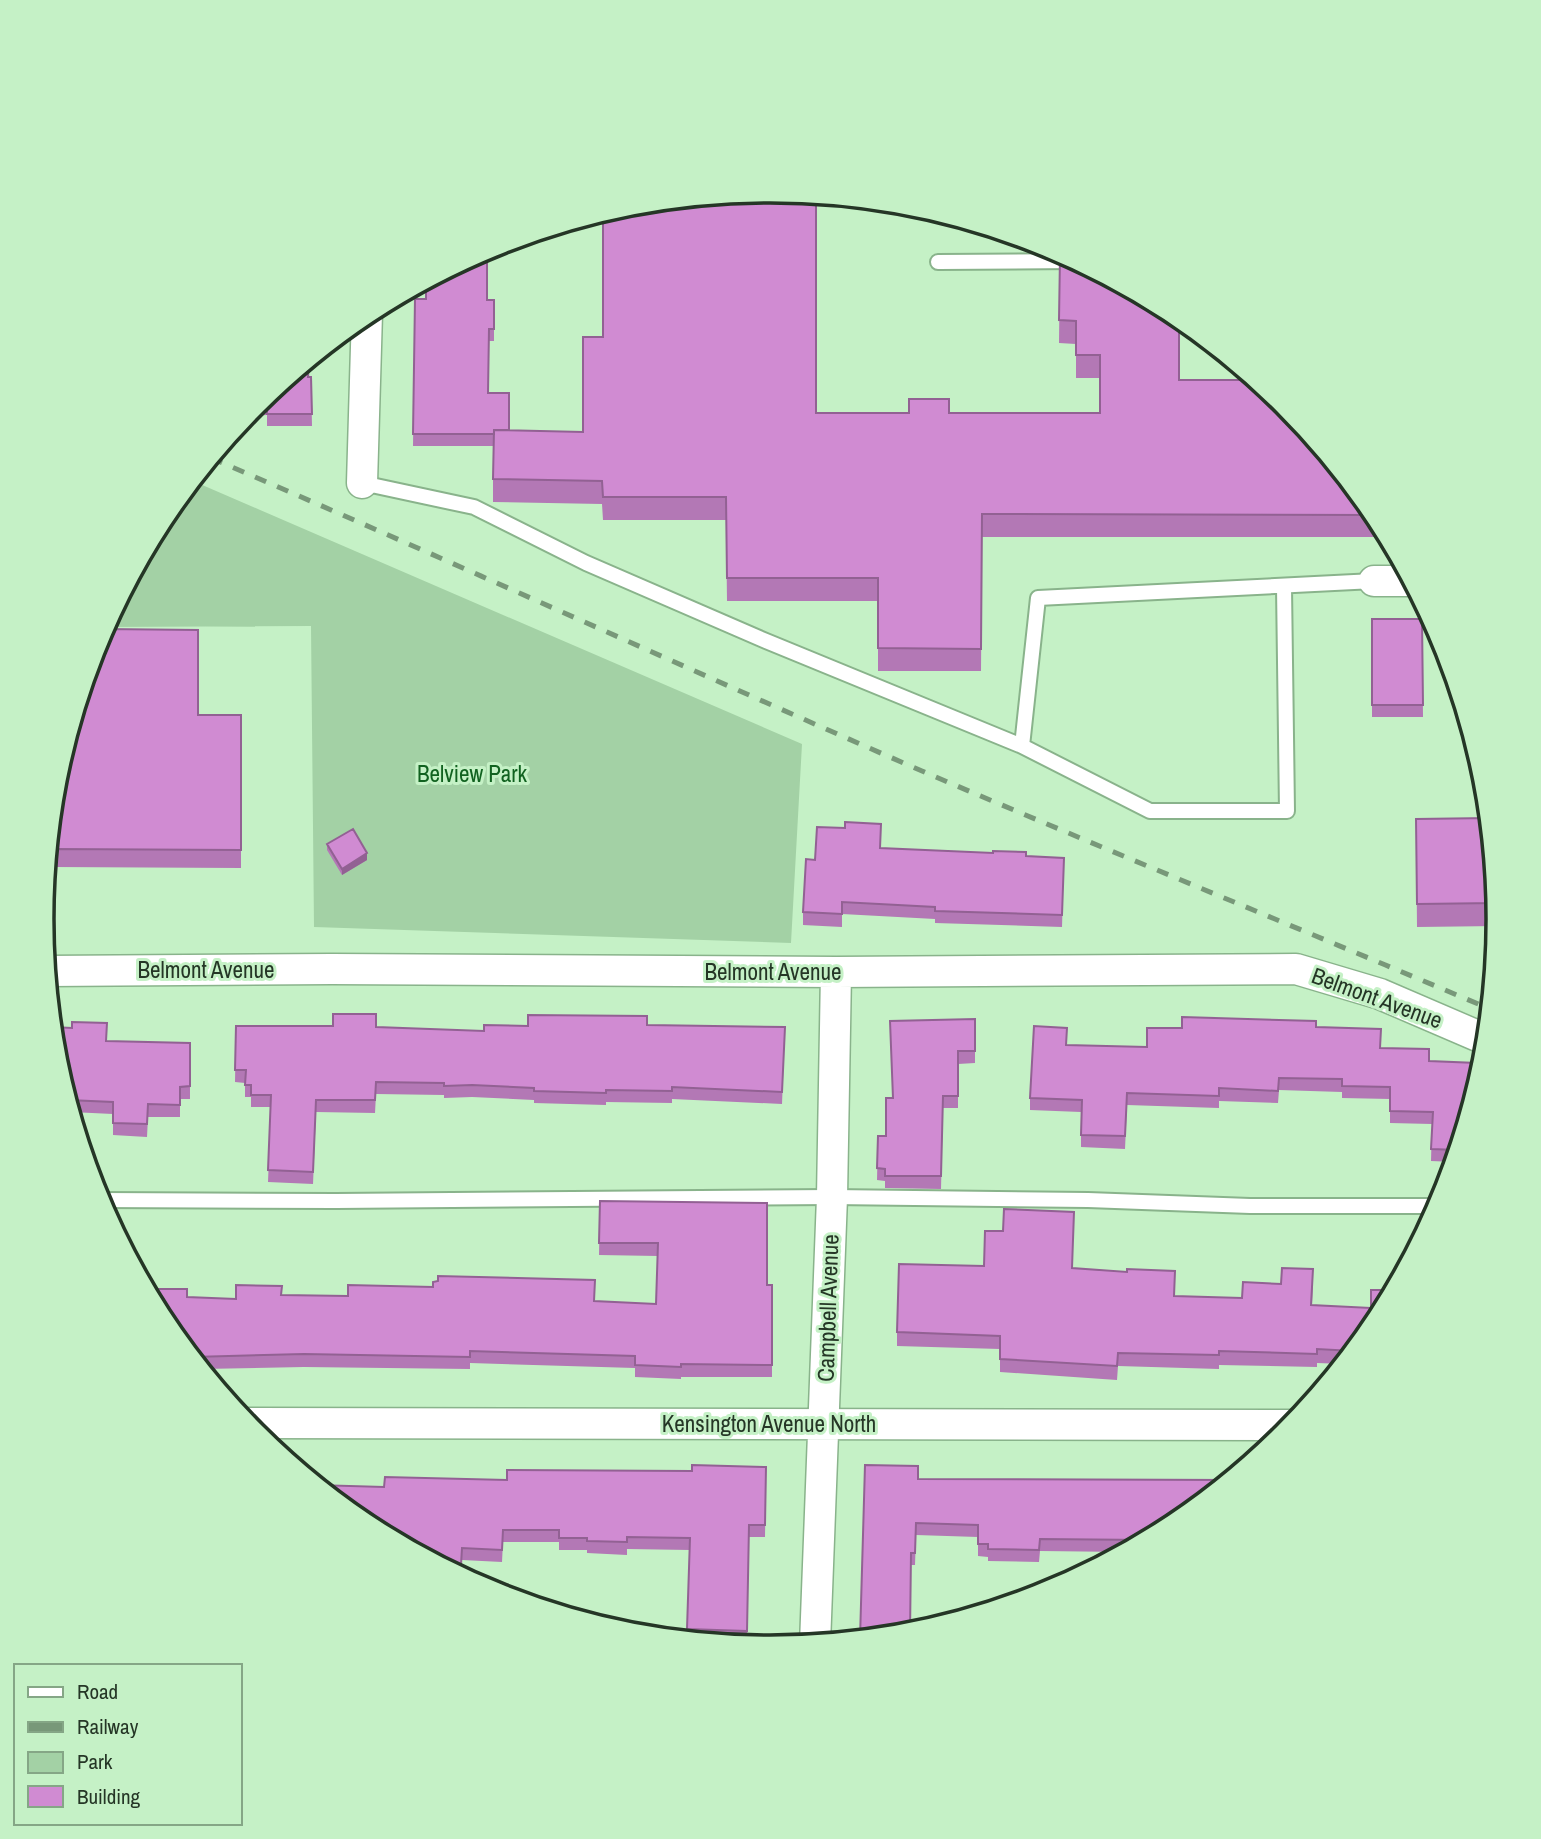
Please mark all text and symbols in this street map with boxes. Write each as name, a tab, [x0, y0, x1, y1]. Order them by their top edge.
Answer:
park label: Belview Park	[417, 758, 528, 789]
street label: Belmont Avenue	[137, 954, 275, 985]
street label: Belmont Avenue	[704, 956, 842, 987]
street label: Belmont Avenue	[1307, 960, 1447, 1036]
street label: Campbell Avenue	[809, 1234, 846, 1382]
street label: Kensington Avenue North	[662, 1408, 876, 1439]
legend	[14, 1664, 242, 1825]
text: Road	[77, 1677, 118, 1706]
text: Railway	[77, 1712, 139, 1741]
text: Park	[77, 1747, 113, 1776]
text: Building	[77, 1782, 141, 1811]

